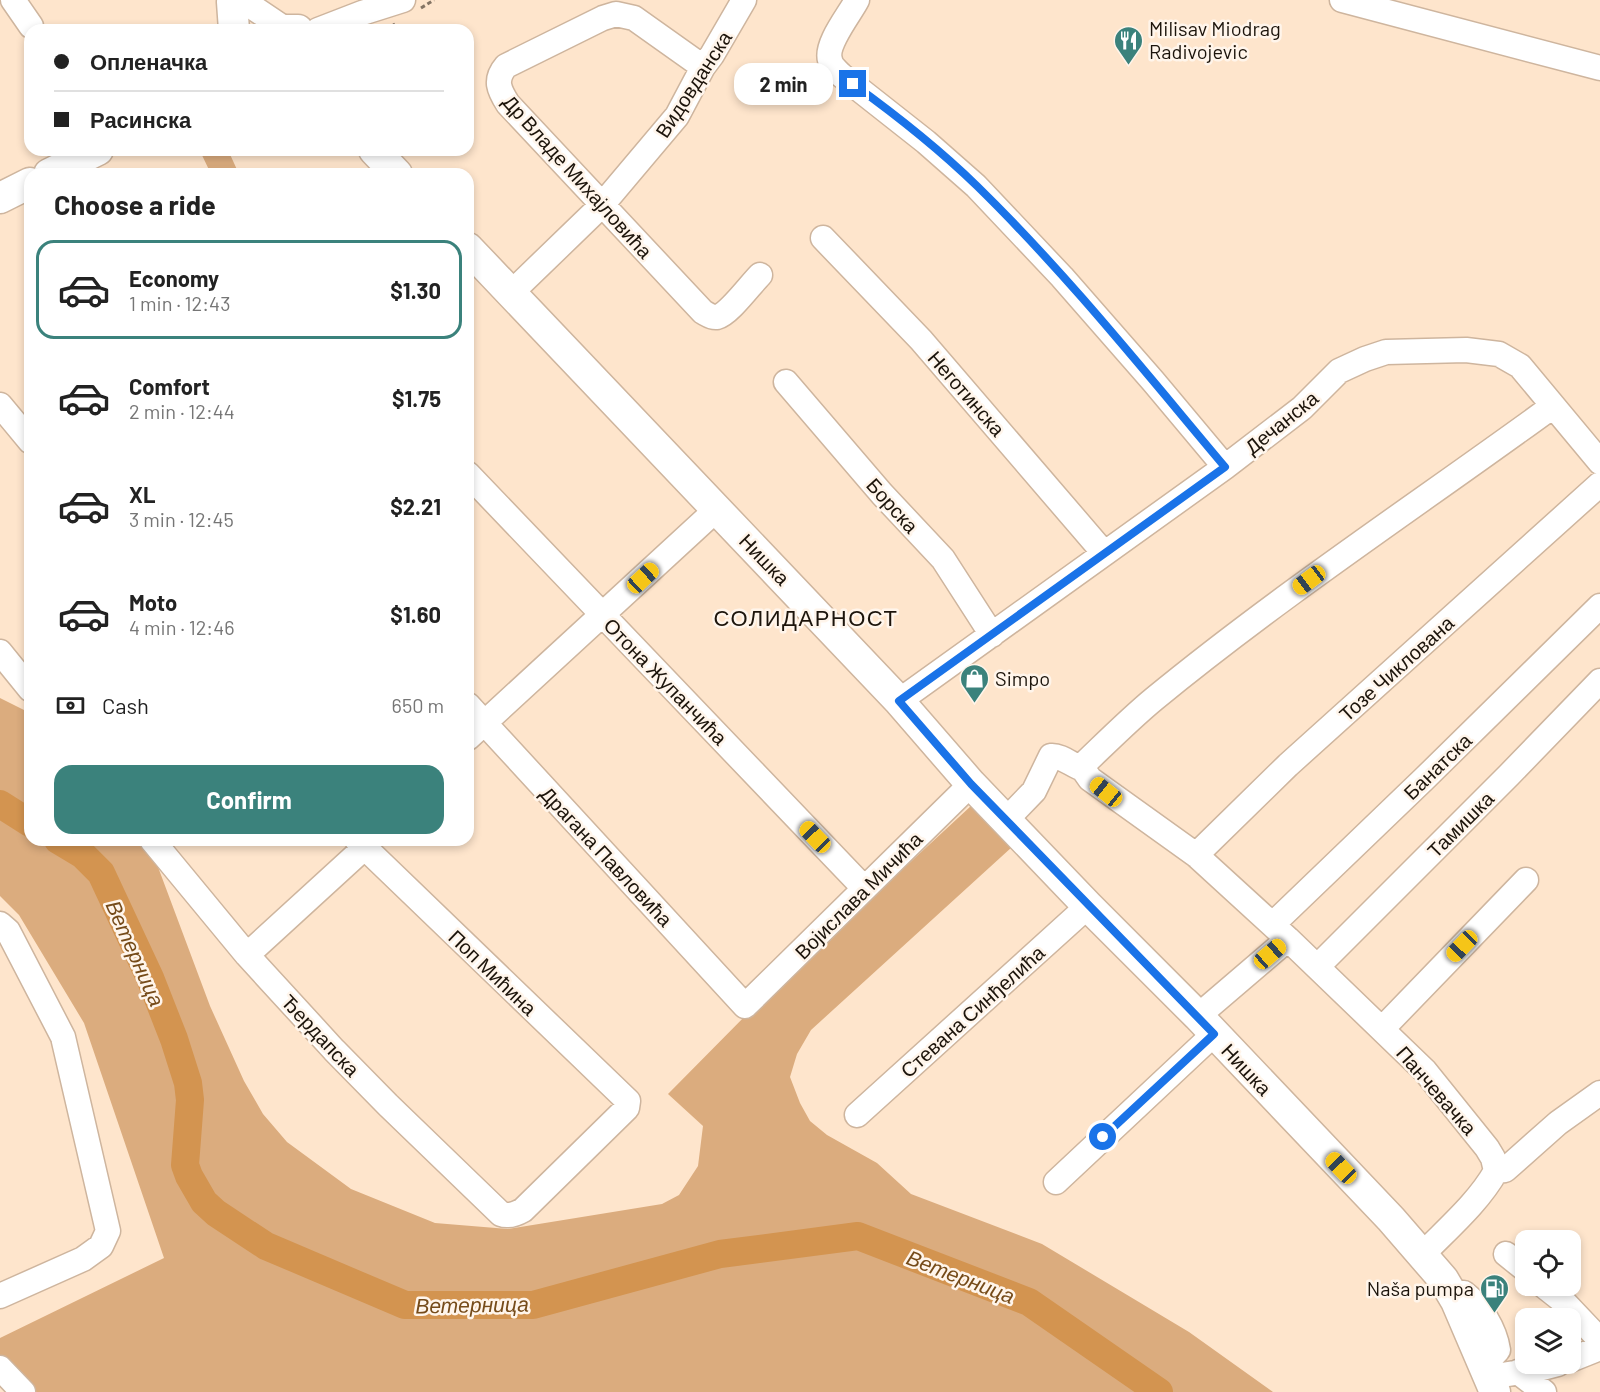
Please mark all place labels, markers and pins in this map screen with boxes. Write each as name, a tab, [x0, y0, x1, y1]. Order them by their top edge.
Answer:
place label: Milisav Miodrag Radivojevic	[1149, 16, 1281, 63]
restaurant icon: Milisav Miodrag Radivojevic	[1112, 24, 1144, 66]
shop icon: Simpo	[958, 662, 990, 704]
place label: Simpo	[995, 666, 1050, 690]
fuel station icon: Naša pumpa	[1479, 1272, 1511, 1314]
place label: Naša pumpa	[1367, 1276, 1474, 1300]

